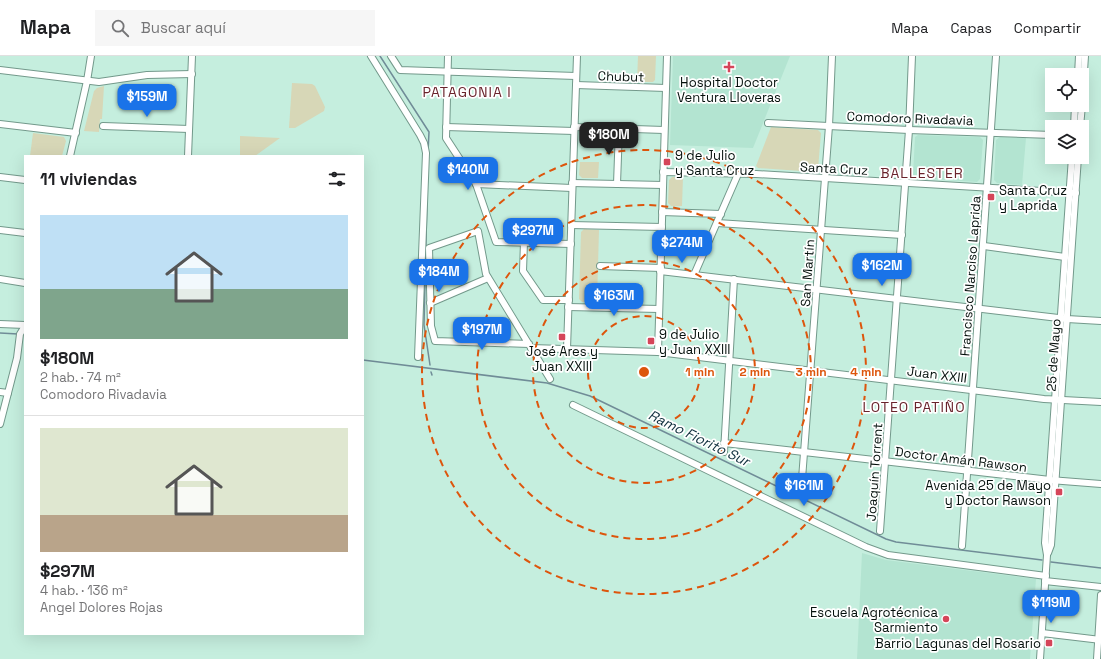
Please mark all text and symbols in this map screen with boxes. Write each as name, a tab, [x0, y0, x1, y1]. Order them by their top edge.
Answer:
search box	[95, 10, 375, 46]
text: Mapa	[20, 15, 71, 40]
icon: search	[109, 17, 131, 39]
text: Buscar aquí	[141, 18, 226, 37]
text: Mapa	[891, 19, 928, 37]
text: Capas	[950, 19, 992, 37]
text: Compartir	[1014, 19, 1081, 37]
marker: Hospital Doctor Ventura Lloveras	[723, 61, 735, 73]
street label: Chubut	[597, 67, 645, 86]
map controls	[1045, 68, 1089, 164]
button: locate	[1045, 68, 1089, 112]
place label: Hospital Doctor Ventura Lloveras	[677, 74, 781, 106]
district label: PATAGONIA I	[422, 83, 512, 101]
pin: $159M	[119, 84, 175, 118]
text: $159M	[126, 88, 168, 105]
street label: Comodoro Rivadavia	[846, 108, 974, 129]
button: layers	[1045, 120, 1089, 164]
pin: $180M	[581, 122, 637, 156]
text: $180M	[588, 126, 630, 143]
place label: 9 de Julio y Santa Cruz	[675, 147, 754, 179]
pin: $140M	[440, 157, 496, 191]
marker: 9 de Julio y Santa Cruz	[662, 157, 672, 167]
street label: Santa Cruz	[800, 158, 869, 179]
text: $140M	[447, 161, 489, 178]
district label: BALLESTER	[880, 164, 964, 182]
text: 11 viviendas	[40, 168, 137, 190]
icon: filters	[326, 168, 348, 190]
place label: Santa Cruz y Laprida	[999, 182, 1067, 214]
marker: Santa Cruz y Laprida	[986, 192, 996, 202]
street label: Francisco Narciso Laprida	[956, 195, 985, 357]
pin: $297M	[505, 218, 561, 252]
text: $297M	[512, 222, 554, 239]
pin: $274M	[654, 230, 710, 264]
text: $274M	[661, 234, 703, 251]
street label: San Martín	[797, 239, 818, 307]
icon: home	[158, 241, 230, 313]
pin: $162M	[854, 253, 910, 287]
text: $162M	[862, 257, 902, 274]
pin: $184M	[411, 259, 467, 293]
text: $184M	[418, 263, 460, 280]
pin: $163M	[586, 283, 642, 317]
text: $163M	[593, 287, 635, 304]
pin: $197M	[454, 317, 510, 351]
street label: 25 de Mayo	[1042, 318, 1065, 392]
text: $197M	[462, 321, 502, 338]
place label: 9 de Julio y Juan XXIII	[659, 326, 731, 358]
marker: José Ares y Juan XXIII	[557, 332, 567, 342]
marker: 9 de Julio y Juan XXIII	[646, 336, 656, 346]
place label: José Ares y Juan XXIII	[526, 343, 598, 375]
text: $180M	[40, 347, 94, 369]
street label: Juan XXIII	[906, 362, 968, 387]
text: 1 min	[685, 364, 715, 380]
text: 2 min	[739, 364, 771, 380]
text: 3 min	[795, 364, 827, 380]
text: 4 min	[850, 364, 882, 380]
centre of rings	[637, 365, 651, 379]
text: 2 hab. · 74 m²	[40, 369, 121, 386]
text: Comodoro Rivadavia	[40, 386, 167, 403]
district label: LOTEO PATIÑO	[862, 398, 966, 416]
water label: Ramo Fiorito Sur	[645, 406, 754, 471]
street label: Joaquín Torrent	[863, 422, 886, 522]
street label: Doctor Amán Rawson	[894, 443, 1028, 476]
icon: home	[158, 454, 230, 526]
pin: $161M	[776, 473, 832, 507]
text: $161M	[784, 477, 824, 494]
place label: Avenida 25 de Mayo y Doctor Rawson	[925, 477, 1051, 509]
marker: Avenida 25 de Mayo y Doctor Rawson	[1054, 487, 1064, 497]
text: $297M	[40, 560, 95, 582]
text: 4 hab. · 136 m²	[40, 582, 128, 599]
pin: $119M	[1023, 590, 1079, 624]
text: $119M	[1031, 594, 1071, 611]
text: Angel Dolores Rojas	[40, 599, 163, 616]
place label: Escuela Agrotécnica Sarmiento	[810, 604, 939, 636]
marker: Escuela Agrotécnica Sarmiento	[941, 614, 951, 624]
place label: Barrio Lagunas del Rosario	[875, 635, 1041, 652]
marker: Barrio Lagunas del Rosario	[1044, 638, 1054, 648]

